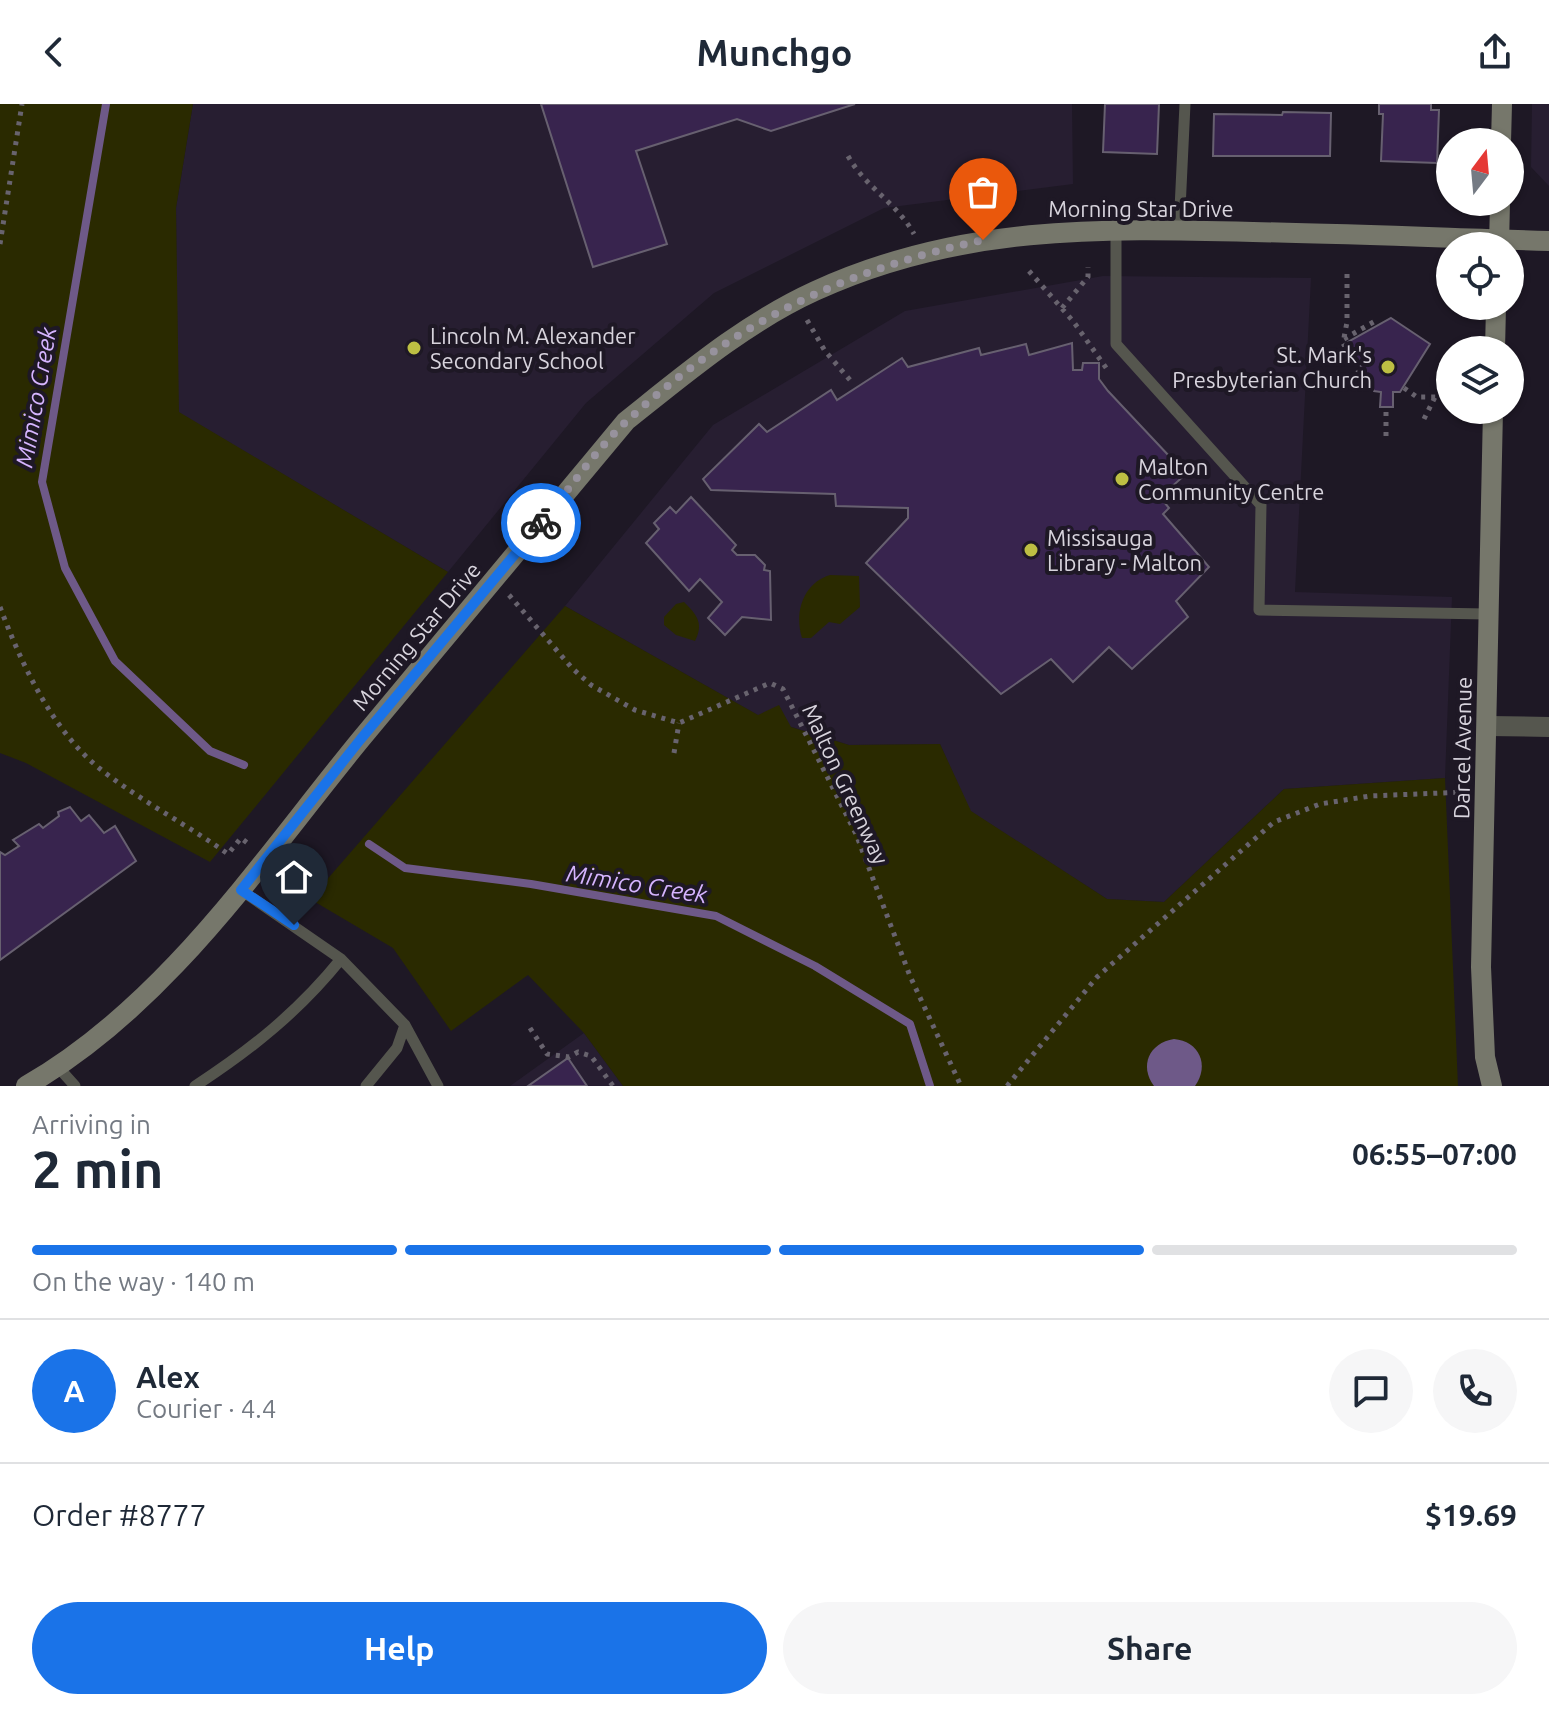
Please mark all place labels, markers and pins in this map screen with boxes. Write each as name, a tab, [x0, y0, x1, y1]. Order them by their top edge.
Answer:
pin	[949, 158, 1017, 240]
place label: Lincoln M. Alexander Secondary School	[430, 323, 636, 373]
marker: Lincoln M. Alexander Secondary School	[405, 339, 423, 357]
place label: St. Mark's Presbyterian Church	[1172, 342, 1372, 392]
marker: St. Mark's Presbyterian Church	[1379, 358, 1397, 376]
place label: Malton Community Centre	[1138, 454, 1324, 504]
marker: Malton Community Centre	[1113, 470, 1131, 488]
place label: Missisauga Library - Malton	[1047, 525, 1202, 575]
marker: Missisauga Library - Malton	[1022, 541, 1040, 559]
pin	[260, 843, 328, 925]

